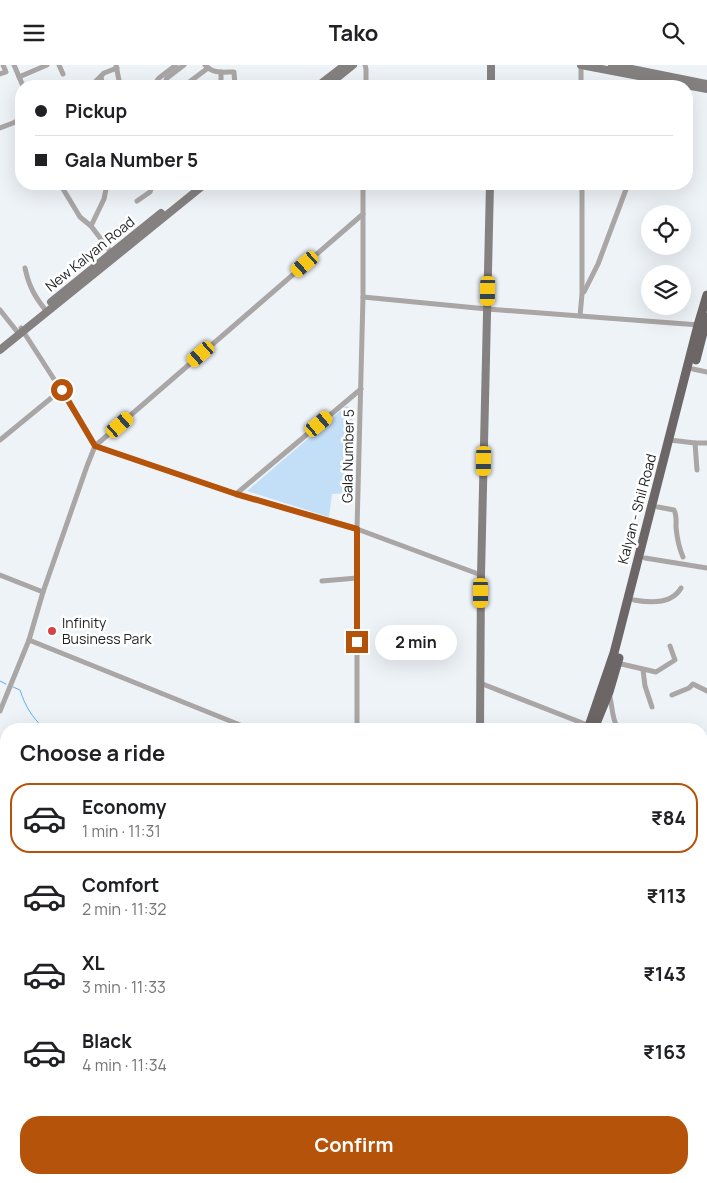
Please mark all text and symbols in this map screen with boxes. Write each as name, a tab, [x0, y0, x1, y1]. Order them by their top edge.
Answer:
text: Tako	[329, 18, 378, 48]
icon: menu	[20, 19, 48, 47]
icon: search	[659, 19, 687, 47]
text: Pickup	[65, 98, 127, 124]
text: Gala Number 5	[65, 147, 198, 173]
map controls	[641, 205, 691, 315]
button: locate	[641, 205, 691, 255]
street label: New Kalyan Road	[41, 212, 138, 295]
car	[288, 248, 321, 280]
button: layers	[641, 265, 691, 315]
car	[480, 276, 495, 306]
car	[184, 338, 217, 370]
route start	[51, 379, 73, 401]
car	[103, 409, 136, 441]
car	[302, 409, 335, 439]
street label: Gala Number 5	[337, 409, 358, 503]
car	[476, 446, 491, 476]
street label: Kalyan - Shil Road	[613, 452, 660, 566]
car	[473, 578, 488, 608]
place label: Infinity Business Park	[62, 613, 152, 648]
marker: Infinity Business Park	[46, 625, 58, 637]
callout: 2 min	[374, 625, 457, 659]
route end	[346, 631, 368, 653]
text: 2 min	[395, 631, 437, 653]
text: Choose a ride	[20, 738, 165, 768]
text: Economy	[82, 794, 166, 820]
icon: car	[22, 796, 67, 841]
text: ₹84	[651, 805, 686, 831]
text: 1 min · 11:31	[82, 820, 161, 842]
text: Comfort	[82, 872, 159, 898]
icon: car	[22, 874, 67, 919]
text: ₹113	[647, 883, 686, 909]
text: 2 min · 11:32	[82, 898, 166, 920]
text: XL	[82, 950, 105, 976]
icon: car	[22, 952, 67, 997]
text: ₹143	[643, 961, 686, 987]
text: 3 min · 11:33	[82, 976, 166, 998]
text: Black	[82, 1028, 131, 1054]
icon: car	[22, 1030, 67, 1075]
text: ₹163	[643, 1039, 686, 1065]
text: 4 min · 11:34	[82, 1054, 167, 1076]
button: Confirm	[20, 1116, 688, 1174]

